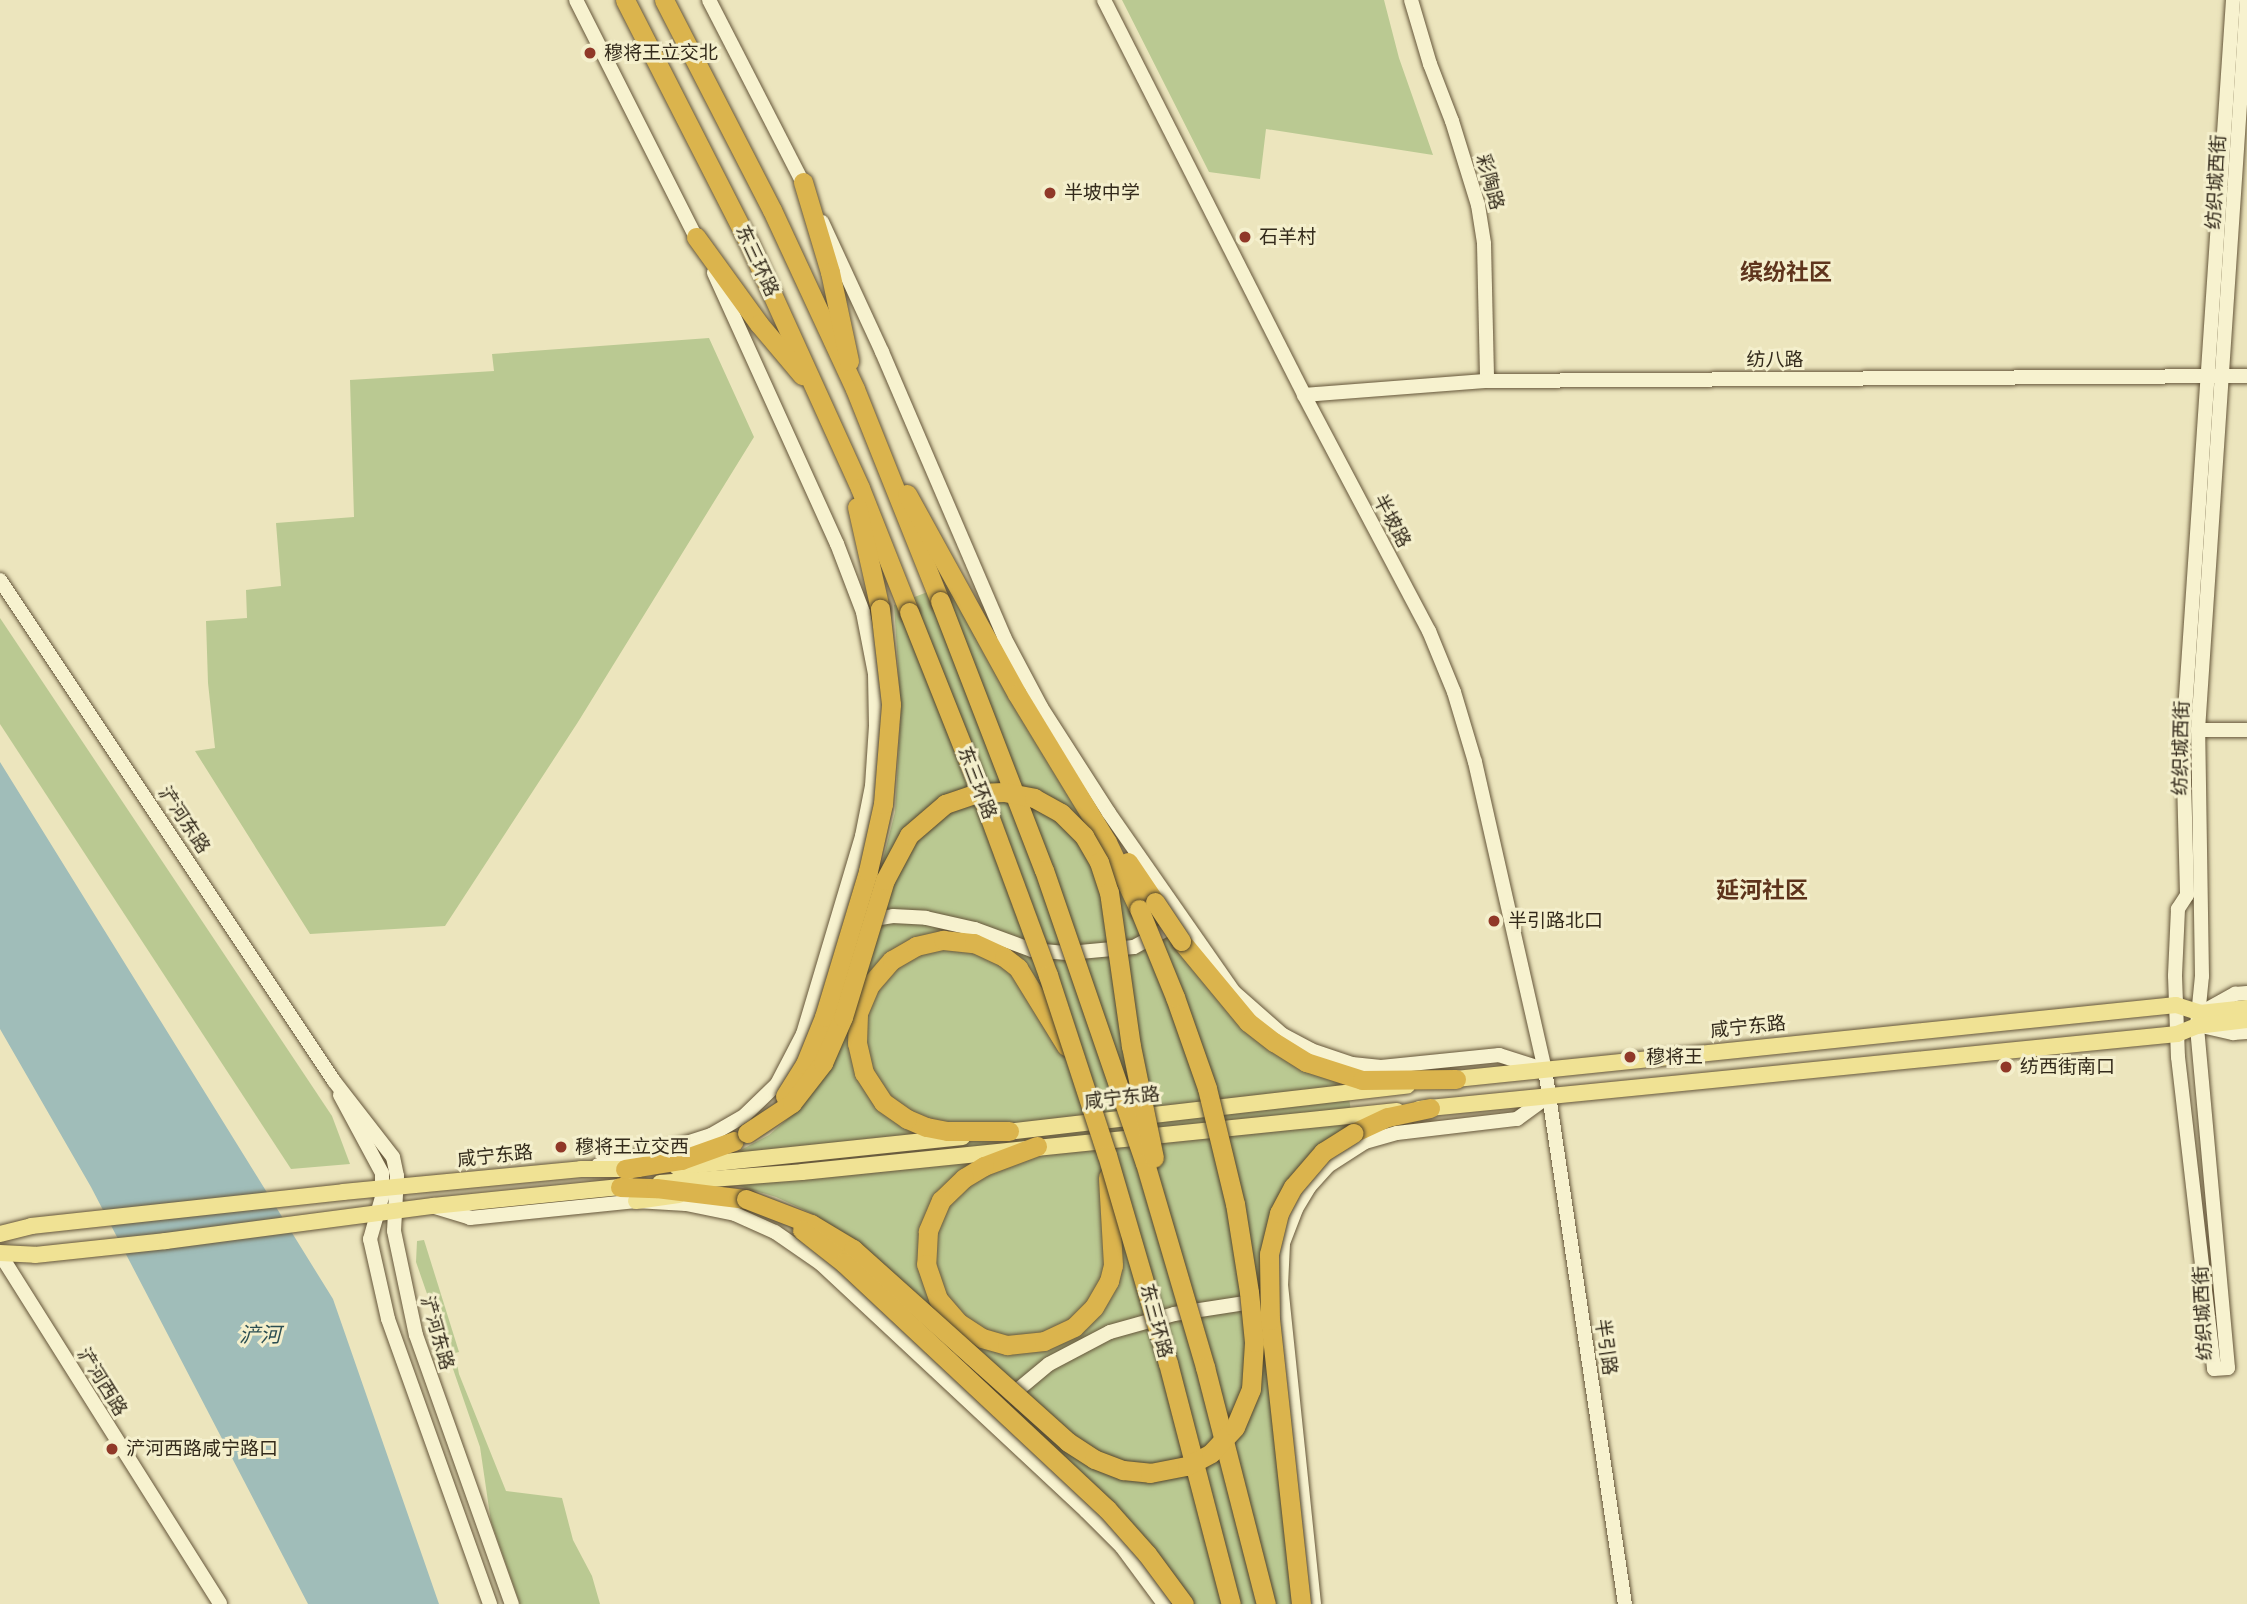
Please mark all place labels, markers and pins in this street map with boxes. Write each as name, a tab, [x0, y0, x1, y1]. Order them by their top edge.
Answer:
place label: 穆将王立交北	[604, 42, 718, 64]
marker: 穆将王立交北	[582, 45, 598, 61]
place label: 半坡中学	[1064, 182, 1140, 204]
marker: 半坡中学	[1042, 185, 1058, 201]
place label: 石羊村	[1259, 226, 1316, 248]
marker: 石羊村	[1237, 229, 1253, 245]
place label: 半引路北口	[1508, 910, 1603, 932]
marker: 半引路北口	[1486, 913, 1502, 929]
place label: 穆将王	[1646, 1046, 1703, 1068]
marker: 穆将王	[1620, 1047, 1640, 1067]
place label: 纺西街南口	[2020, 1056, 2115, 1078]
marker: 纺西街南口	[1998, 1059, 2014, 1075]
place label: 穆将王立交西	[575, 1136, 689, 1158]
marker: 穆将王立交西	[553, 1139, 569, 1155]
place label: 浐河西路咸宁路口	[126, 1438, 278, 1460]
marker: 浐河西路咸宁路口	[104, 1441, 120, 1457]

